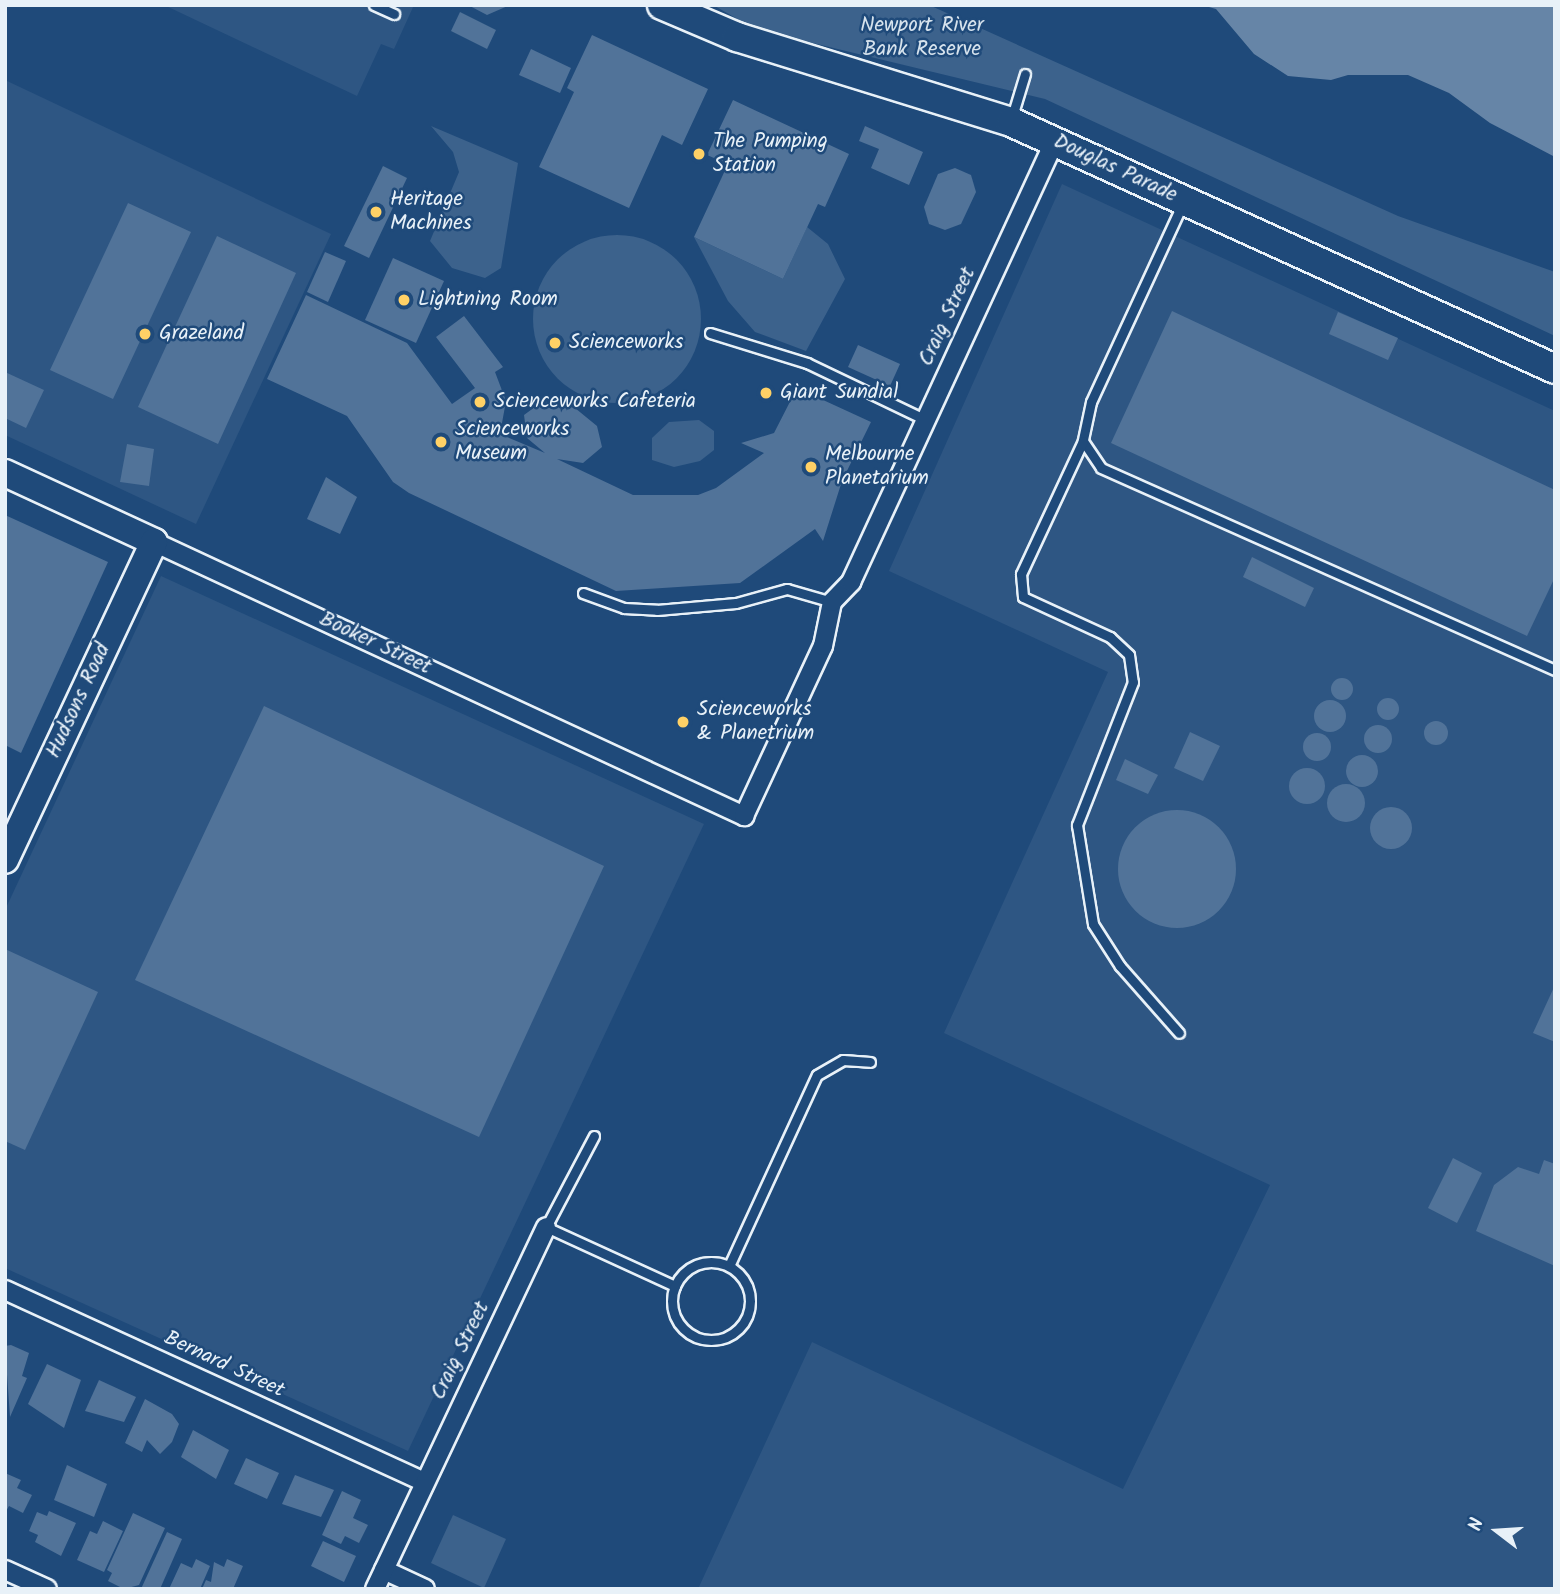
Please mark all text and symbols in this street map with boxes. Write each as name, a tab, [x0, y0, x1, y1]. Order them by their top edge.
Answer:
park label: Newport River Bank Reserve	[860, 13, 984, 63]
place label: The Pumping Station	[713, 129, 828, 179]
street label: Douglas Parade	[1049, 129, 1181, 209]
marker: The Pumping Station	[691, 146, 707, 162]
place label: Heritage Machines	[390, 187, 472, 237]
marker: Heritage Machines	[368, 204, 384, 220]
street label: Craig Street	[914, 264, 982, 370]
place label: Lightning Room	[418, 287, 558, 313]
marker: Lightning Room	[396, 292, 412, 308]
place label: Grazeland	[159, 321, 244, 347]
marker: Grazeland	[137, 326, 153, 342]
place label: Scienceworks	[569, 330, 683, 356]
marker: Scienceworks	[547, 335, 563, 351]
place label: Giant Sundial	[780, 380, 898, 406]
marker: Giant Sundial	[758, 385, 774, 401]
place label: Scienceworks Cafeteria	[494, 389, 696, 415]
marker: Scienceworks Cafeteria	[472, 394, 488, 410]
place label: Scienceworks Museum	[455, 417, 569, 467]
marker: Scienceworks Museum	[433, 434, 449, 450]
place label: Melbourne Planetarium	[825, 442, 929, 492]
marker: Melbourne Planetarium	[803, 459, 819, 475]
street label: Booker Street	[315, 607, 435, 681]
street label: Hudsons Road	[41, 640, 117, 762]
place label: Scienceworks & Planetrium	[697, 697, 814, 747]
marker: Scienceworks & Planetrium	[675, 714, 691, 730]
street label: Craig Street	[426, 1298, 496, 1404]
street label: Bernard Street	[160, 1326, 288, 1404]
north arrow	[1462, 1496, 1532, 1566]
text: N	[1461, 1515, 1493, 1535]

